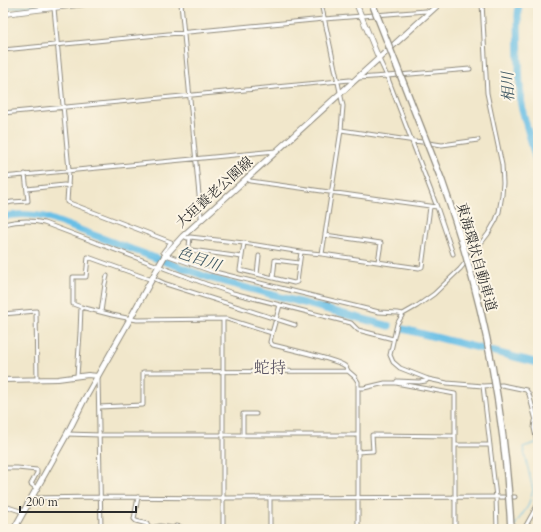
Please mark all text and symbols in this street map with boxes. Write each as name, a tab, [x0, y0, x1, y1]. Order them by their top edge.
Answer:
water label: 相川	[497, 70, 519, 102]
street label: 大垣養老公園線	[172, 153, 257, 232]
street label: 東海環状自動車道	[452, 201, 501, 314]
water label: 色目川	[174, 242, 225, 276]
district label: 蛇持	[254, 357, 286, 379]
scale bar	[20, 488, 136, 514]
text: 200 m	[26, 494, 59, 510]

